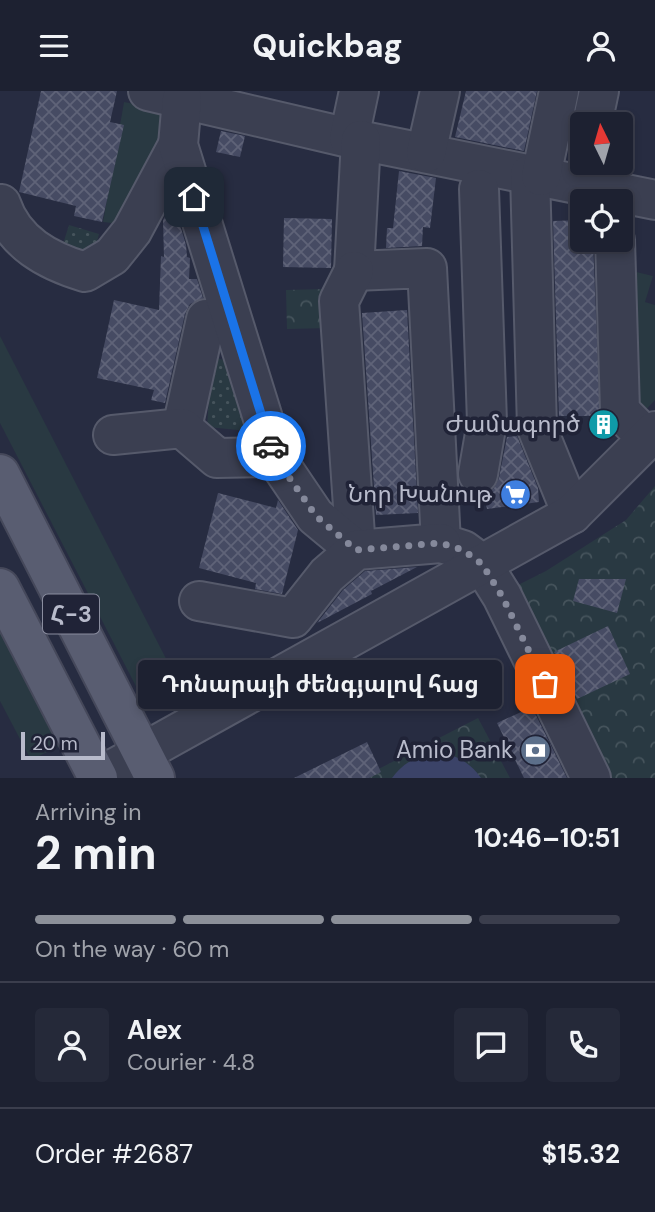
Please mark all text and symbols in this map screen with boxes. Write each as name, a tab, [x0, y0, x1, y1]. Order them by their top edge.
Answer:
text: Quickbag	[252, 25, 403, 67]
icon: menu	[35, 27, 73, 65]
icon: person	[582, 27, 620, 65]
north arrow	[570, 112, 634, 175]
map controls	[570, 112, 633, 252]
pin	[164, 167, 224, 227]
icon: home	[175, 178, 213, 216]
button: locate	[570, 189, 633, 252]
building icon: Ժամագործ	[586, 407, 620, 441]
place label: Ժամագործ	[445, 408, 580, 439]
courier	[236, 411, 306, 481]
icon: car	[252, 427, 290, 465]
supermarket icon: Նոր Խանութ	[498, 477, 532, 511]
place label: Նոր Խանութ	[348, 478, 493, 509]
road number: Հ-3	[43, 594, 99, 633]
pin	[515, 654, 575, 714]
callout: Դոնարայի ժենգյալով հաց	[139, 659, 503, 709]
icon: bag	[526, 665, 564, 703]
text: Դոնարայի ժենգյալով հաց	[161, 669, 479, 699]
scale bar	[21, 729, 105, 761]
text: 20 m	[32, 731, 78, 756]
bank icon: Amio Bank	[519, 733, 553, 767]
place label: Amio Bank	[396, 734, 513, 765]
text: Arriving in	[35, 797, 141, 827]
text: 10:46–10:51	[474, 821, 620, 855]
text: 2 min	[35, 823, 157, 883]
text: On the way · 60 m	[35, 934, 229, 964]
button: person	[35, 1008, 109, 1082]
button: chat	[454, 1008, 528, 1082]
button: phone	[546, 1008, 620, 1082]
text: Alex	[127, 1013, 182, 1047]
text: Courier · 4.8	[127, 1047, 255, 1077]
text: Order #2687	[35, 1137, 193, 1171]
text: $15.32	[541, 1137, 620, 1171]

